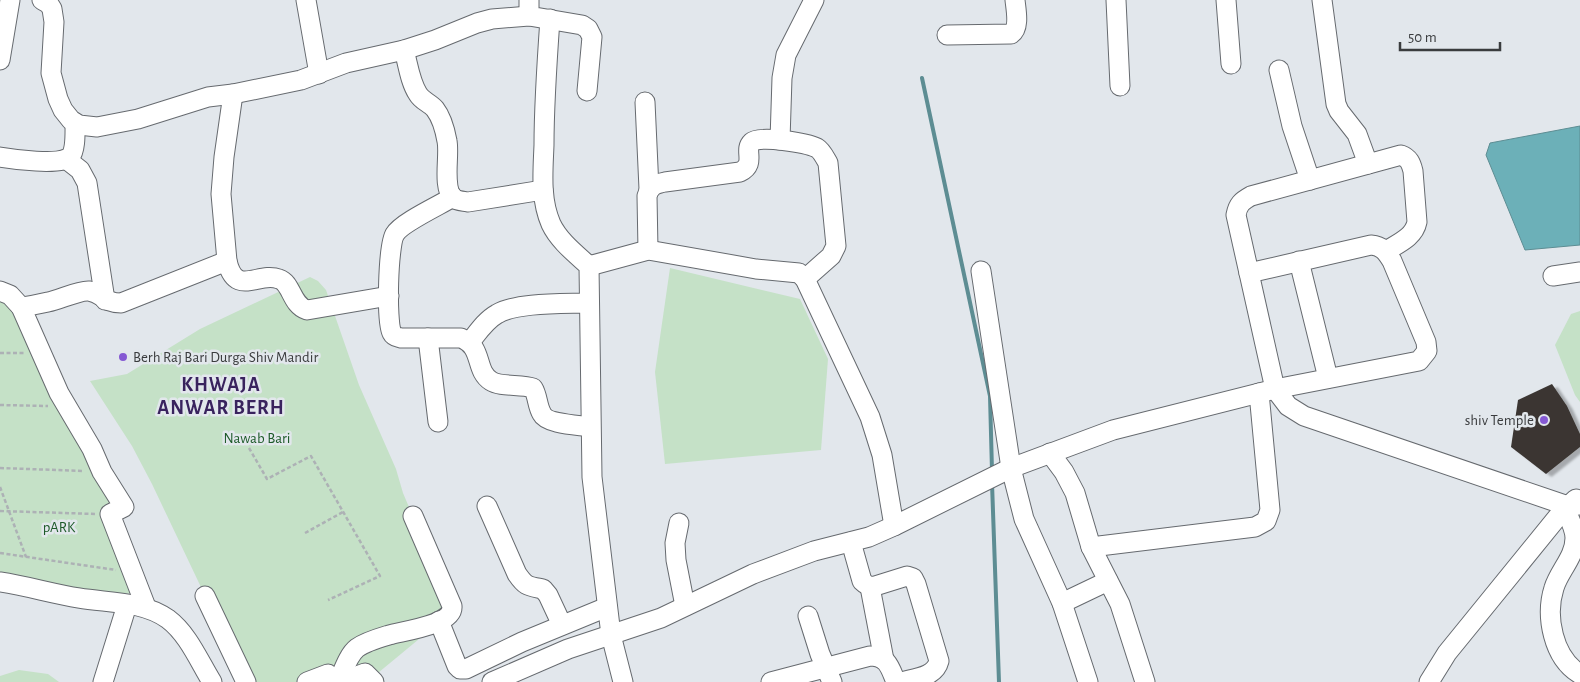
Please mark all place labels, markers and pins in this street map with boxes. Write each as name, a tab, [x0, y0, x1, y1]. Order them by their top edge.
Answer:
place label: Berh Raj Bari Durga Shiv Mandir	[133, 350, 318, 365]
marker: Berh Raj Bari Durga Shiv Mandir	[117, 351, 129, 363]
place label: shiv Temple	[1465, 413, 1534, 428]
marker: shiv Temple	[1538, 414, 1550, 426]

